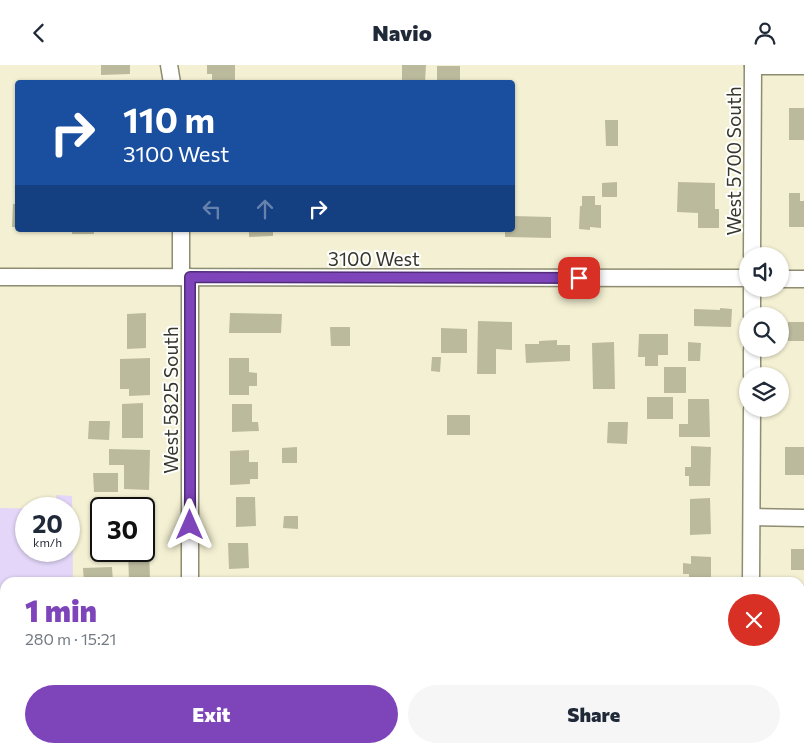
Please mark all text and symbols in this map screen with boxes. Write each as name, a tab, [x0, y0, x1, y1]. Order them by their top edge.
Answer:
icon: back	[25, 19, 53, 47]
text: Navio	[372, 19, 432, 46]
icon: person	[751, 19, 779, 47]
street label: West 5700 South	[722, 86, 745, 236]
text: 110 m	[123, 97, 215, 140]
icon: right	[40, 100, 105, 165]
text: 3100 West	[123, 140, 229, 167]
icon: left	[198, 195, 226, 223]
icon: ahead	[251, 195, 279, 223]
icon: right	[304, 195, 332, 223]
street label: 3100 West	[328, 247, 420, 270]
map controls	[739, 247, 789, 417]
button: sound	[739, 247, 789, 297]
pin	[558, 257, 600, 299]
icon: arrive	[565, 264, 593, 292]
button: search	[739, 307, 789, 357]
street label: West 5825 South	[159, 326, 182, 474]
button: layers	[739, 367, 789, 417]
speed limit sign: 30	[90, 497, 155, 562]
position arrow	[163, 498, 215, 550]
text: 20	[32, 508, 63, 538]
text: km/h	[33, 535, 62, 549]
text: 1 min	[25, 591, 97, 628]
button: close	[728, 594, 780, 646]
text: 280 m · 15:21	[25, 629, 116, 648]
button: Exit	[25, 685, 398, 743]
button: Share	[408, 685, 780, 743]

